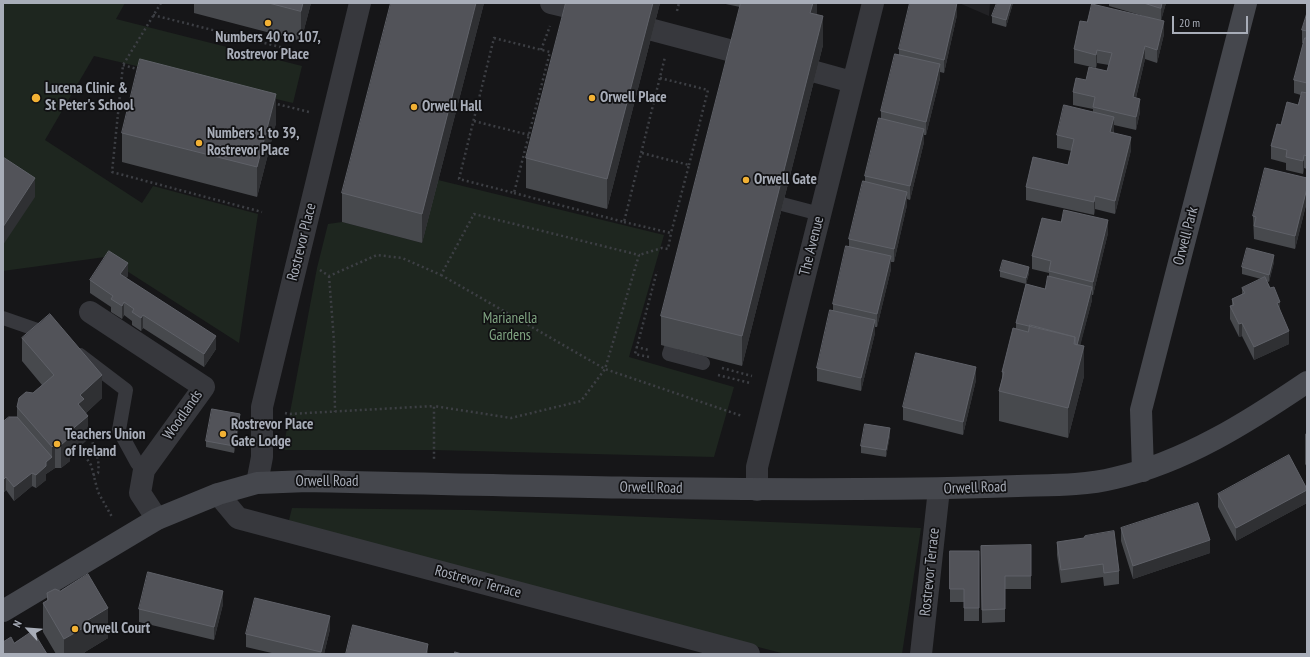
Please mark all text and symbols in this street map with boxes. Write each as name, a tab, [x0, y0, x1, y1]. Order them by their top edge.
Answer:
scale bar	[1174, 8, 1250, 34]
text: 20 m	[1179, 15, 1200, 30]
marker: Numbers 40 to 107, Rostrevor Place	[263, 18, 273, 28]
place label: Numbers 40 to 107, Rostrevor Place	[215, 29, 321, 64]
place label: Lucena Clinic & St Peter's School	[45, 80, 134, 115]
place label: Orwell Place	[600, 89, 667, 107]
marker: Lucena Clinic & St Peter's School	[30, 92, 42, 104]
marker: Orwell Place	[587, 93, 597, 103]
place label: Orwell Hall	[422, 98, 482, 116]
marker: Orwell Hall	[409, 102, 419, 112]
place label: Numbers 1 to 39, Rostrevor Place	[207, 125, 299, 160]
marker: Numbers 1 to 39, Rostrevor Place	[194, 138, 204, 148]
place label: Orwell Gate	[754, 171, 817, 189]
marker: Orwell Gate	[741, 175, 751, 185]
street label: Rostrevor Place	[284, 201, 320, 283]
street label: Orwell Park	[1170, 205, 1202, 267]
street label: The Avenue	[796, 214, 828, 278]
park label: Marianella Gardens	[483, 310, 537, 345]
street label: Woodlands	[159, 387, 207, 443]
place label: Rostrevor Place Gate Lodge	[231, 416, 313, 451]
place label: Teachers Union of Ireland	[65, 426, 146, 461]
marker: Rostrevor Place Gate Lodge	[218, 429, 228, 439]
marker: Teachers Union of Ireland	[52, 439, 62, 449]
street label: Orwell Road	[295, 473, 359, 491]
street label: Orwell Road	[619, 478, 683, 498]
street label: Orwell Road	[943, 478, 1007, 498]
street label: Rostrevor Terrace	[916, 527, 944, 617]
street label: Rostrevor Terrace	[433, 562, 523, 602]
north arrow	[8, 609, 48, 649]
text: N	[10, 618, 25, 629]
place label: Orwell Court	[83, 620, 150, 638]
marker: Orwell Court	[70, 624, 80, 634]

